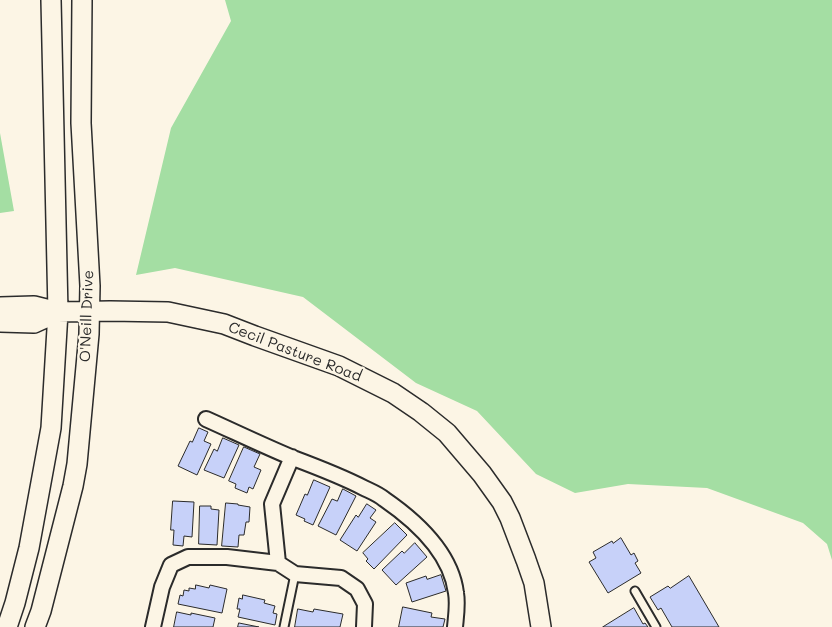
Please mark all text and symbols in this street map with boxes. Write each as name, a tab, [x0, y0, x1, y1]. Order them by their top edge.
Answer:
street label: O'Neill Drive	[76, 270, 98, 362]
street label: Cecil Pasture Road	[226, 318, 364, 386]

